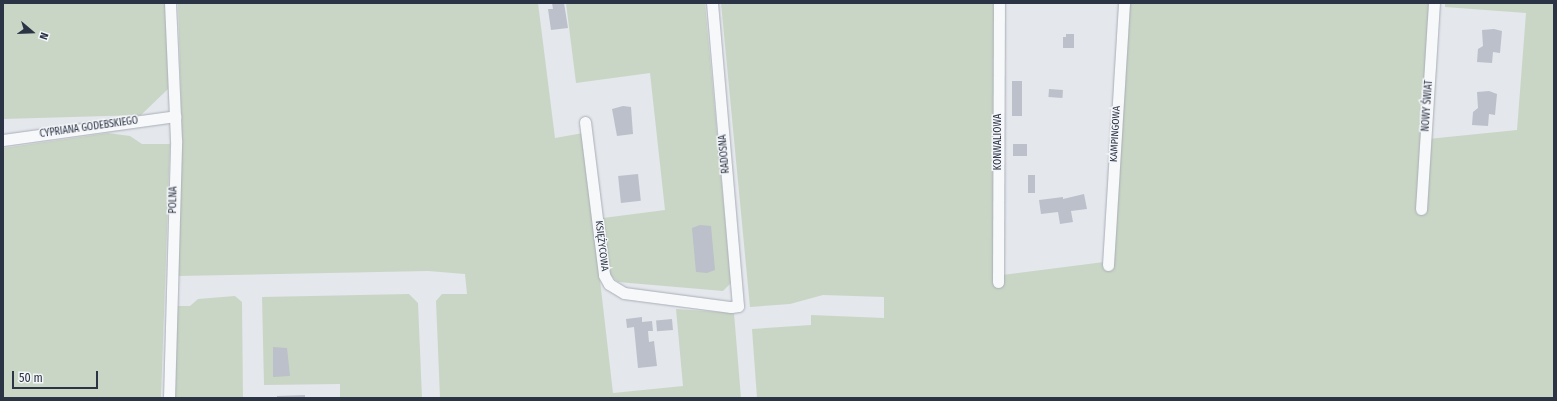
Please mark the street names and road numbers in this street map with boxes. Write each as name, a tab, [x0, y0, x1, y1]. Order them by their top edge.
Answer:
street label: NOWY ŚWIAT	[1420, 80, 1436, 132]
street label: KAMPINGOWA	[1109, 106, 1123, 162]
street label: KONWALIOWA	[993, 114, 1005, 170]
street label: CYPRIANA GODEBSKIEGO	[39, 115, 139, 141]
street label: RADOSNA	[717, 134, 733, 174]
street label: POLNA	[168, 186, 180, 214]
street label: KSIĘŻYCOWA	[592, 220, 610, 272]

